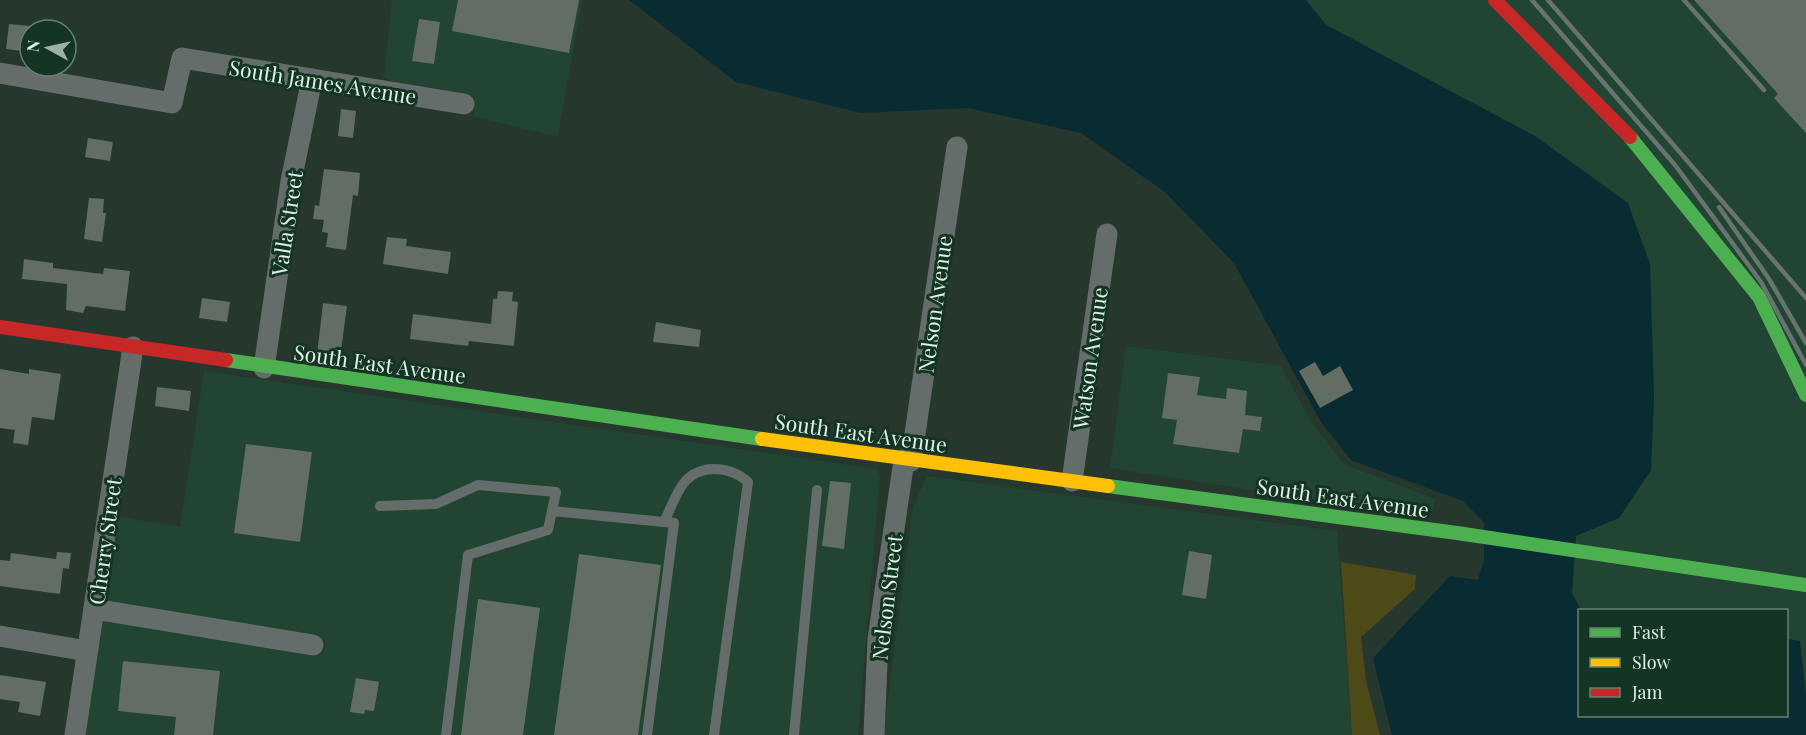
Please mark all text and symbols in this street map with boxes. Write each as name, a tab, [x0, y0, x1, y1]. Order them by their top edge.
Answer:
north arrow	[18, 18, 78, 78]
text: N	[21, 38, 44, 53]
street label: South James Avenue	[227, 52, 419, 110]
street label: Valla Street	[264, 168, 308, 279]
street label: Nelson Avenue	[911, 234, 957, 374]
street label: Watson Avenue	[1065, 285, 1113, 432]
street label: South East Avenue	[292, 337, 468, 389]
street label: South East Avenue	[773, 406, 949, 458]
street label: South East Avenue	[1255, 471, 1431, 523]
street label: Cherry Street	[81, 475, 127, 606]
street label: Nelson Street	[864, 532, 908, 661]
legend	[1578, 609, 1788, 717]
text: Fast	[1632, 620, 1666, 644]
text: Slow	[1632, 650, 1670, 674]
text: Jam	[1631, 680, 1662, 704]

